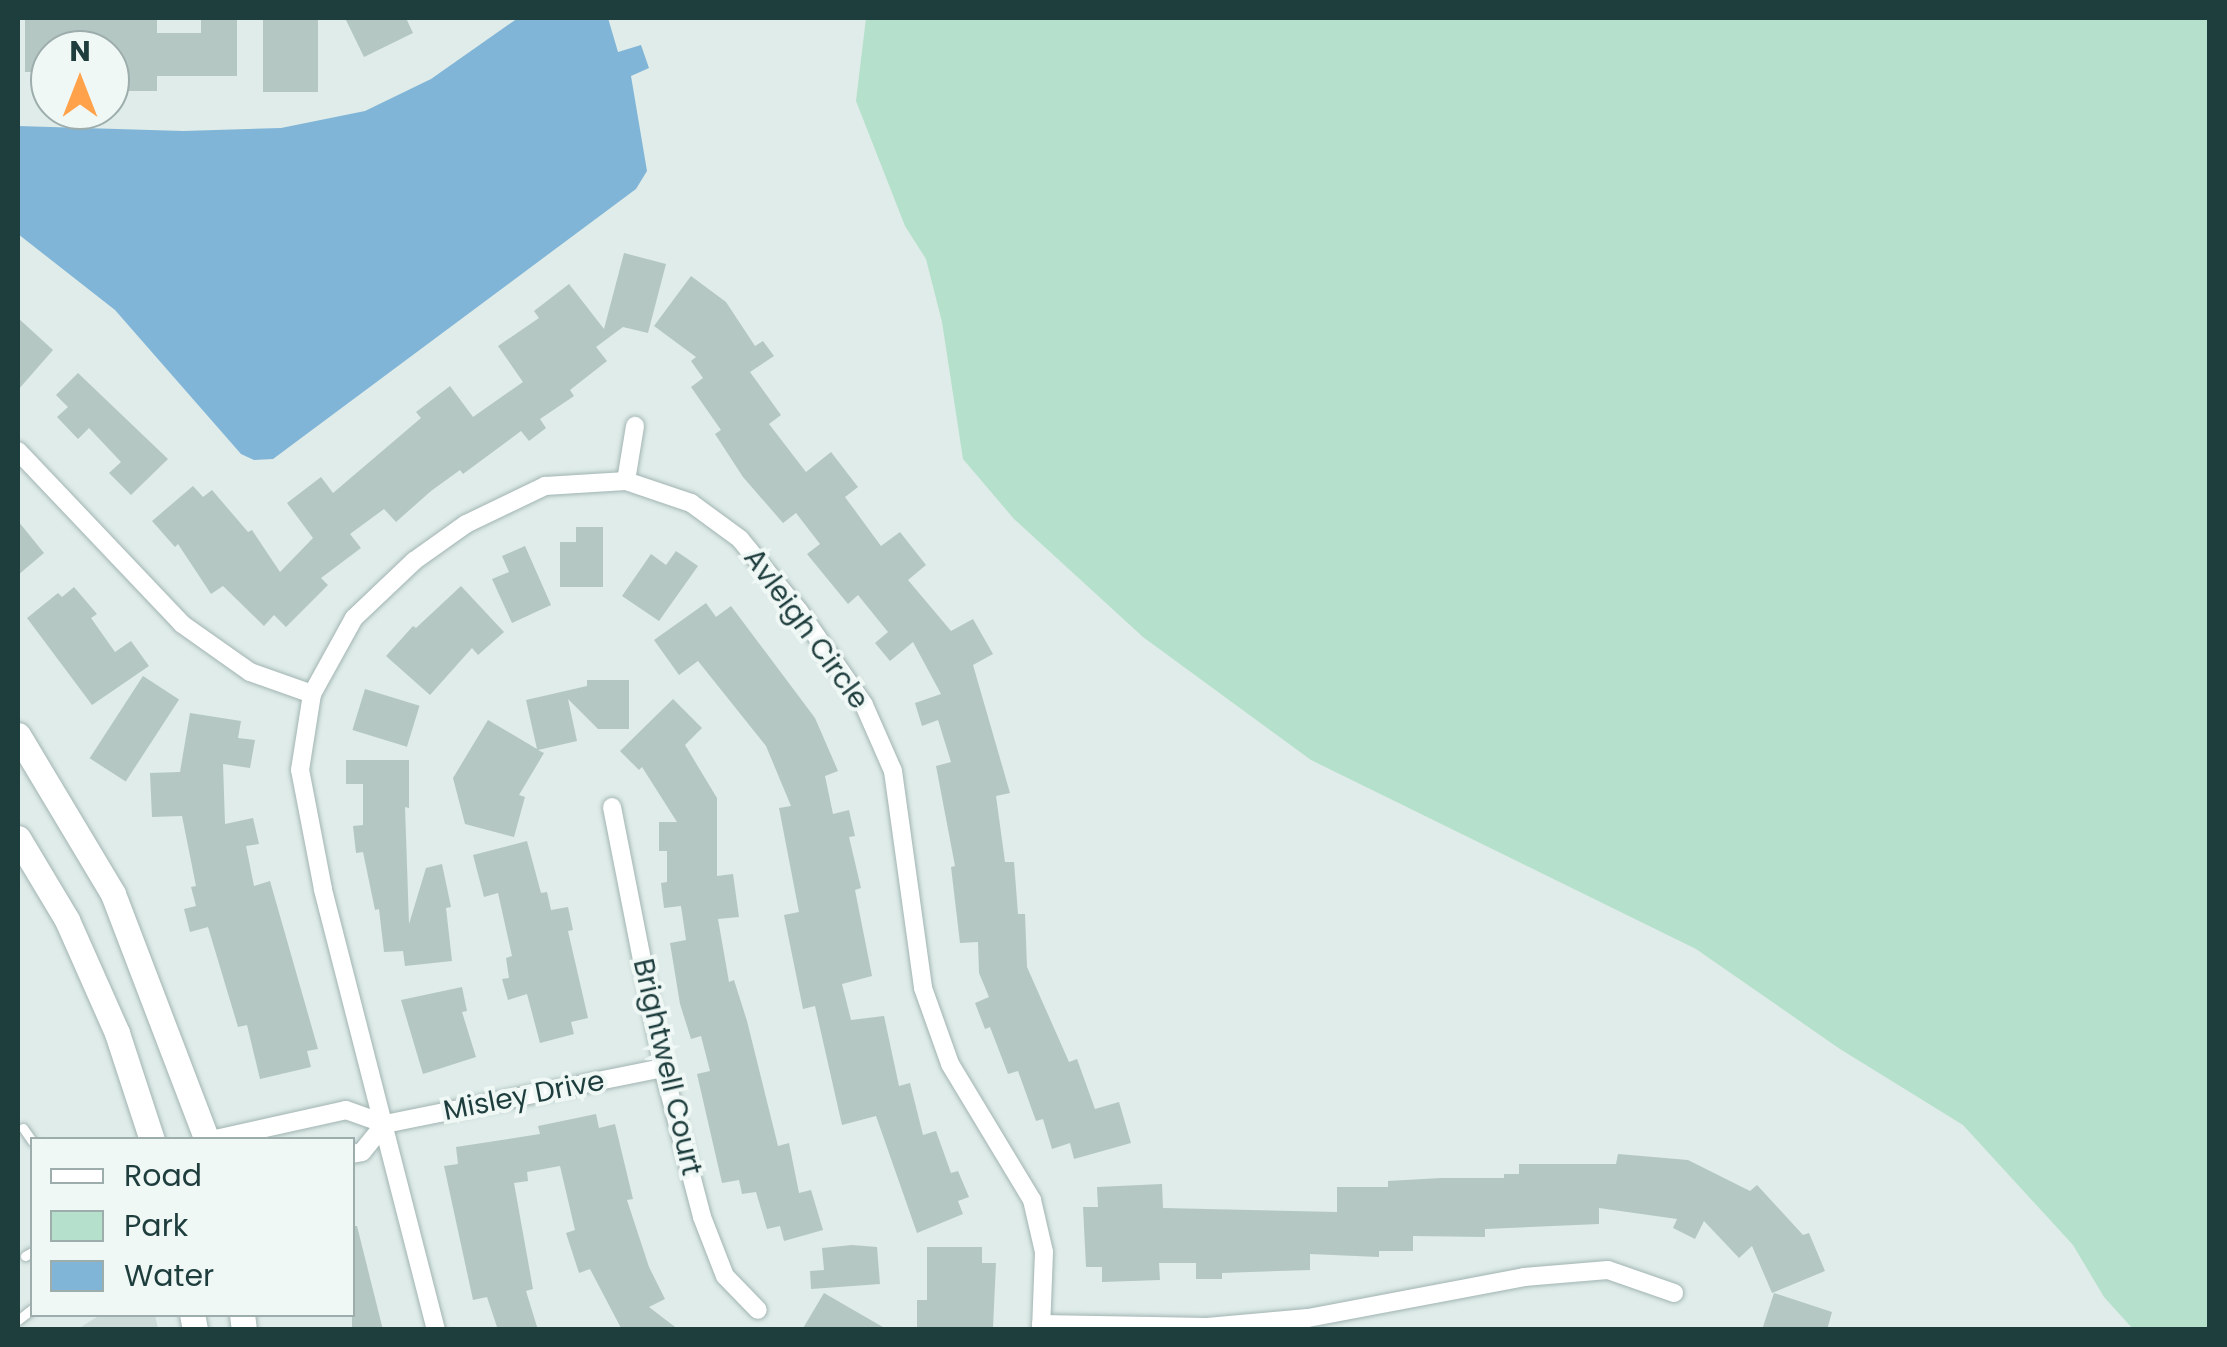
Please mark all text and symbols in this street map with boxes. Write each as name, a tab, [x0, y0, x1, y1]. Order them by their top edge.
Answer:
north arrow	[30, 30, 130, 130]
text: N	[69, 32, 91, 71]
street label: Avleigh Circle	[737, 542, 875, 716]
street label: Brightwell Court	[626, 955, 708, 1179]
street label: Misley Drive	[441, 1064, 607, 1128]
legend	[30, 1137, 355, 1317]
text: Road	[124, 1154, 202, 1197]
text: Park	[124, 1204, 188, 1247]
text: Water	[124, 1254, 214, 1297]

